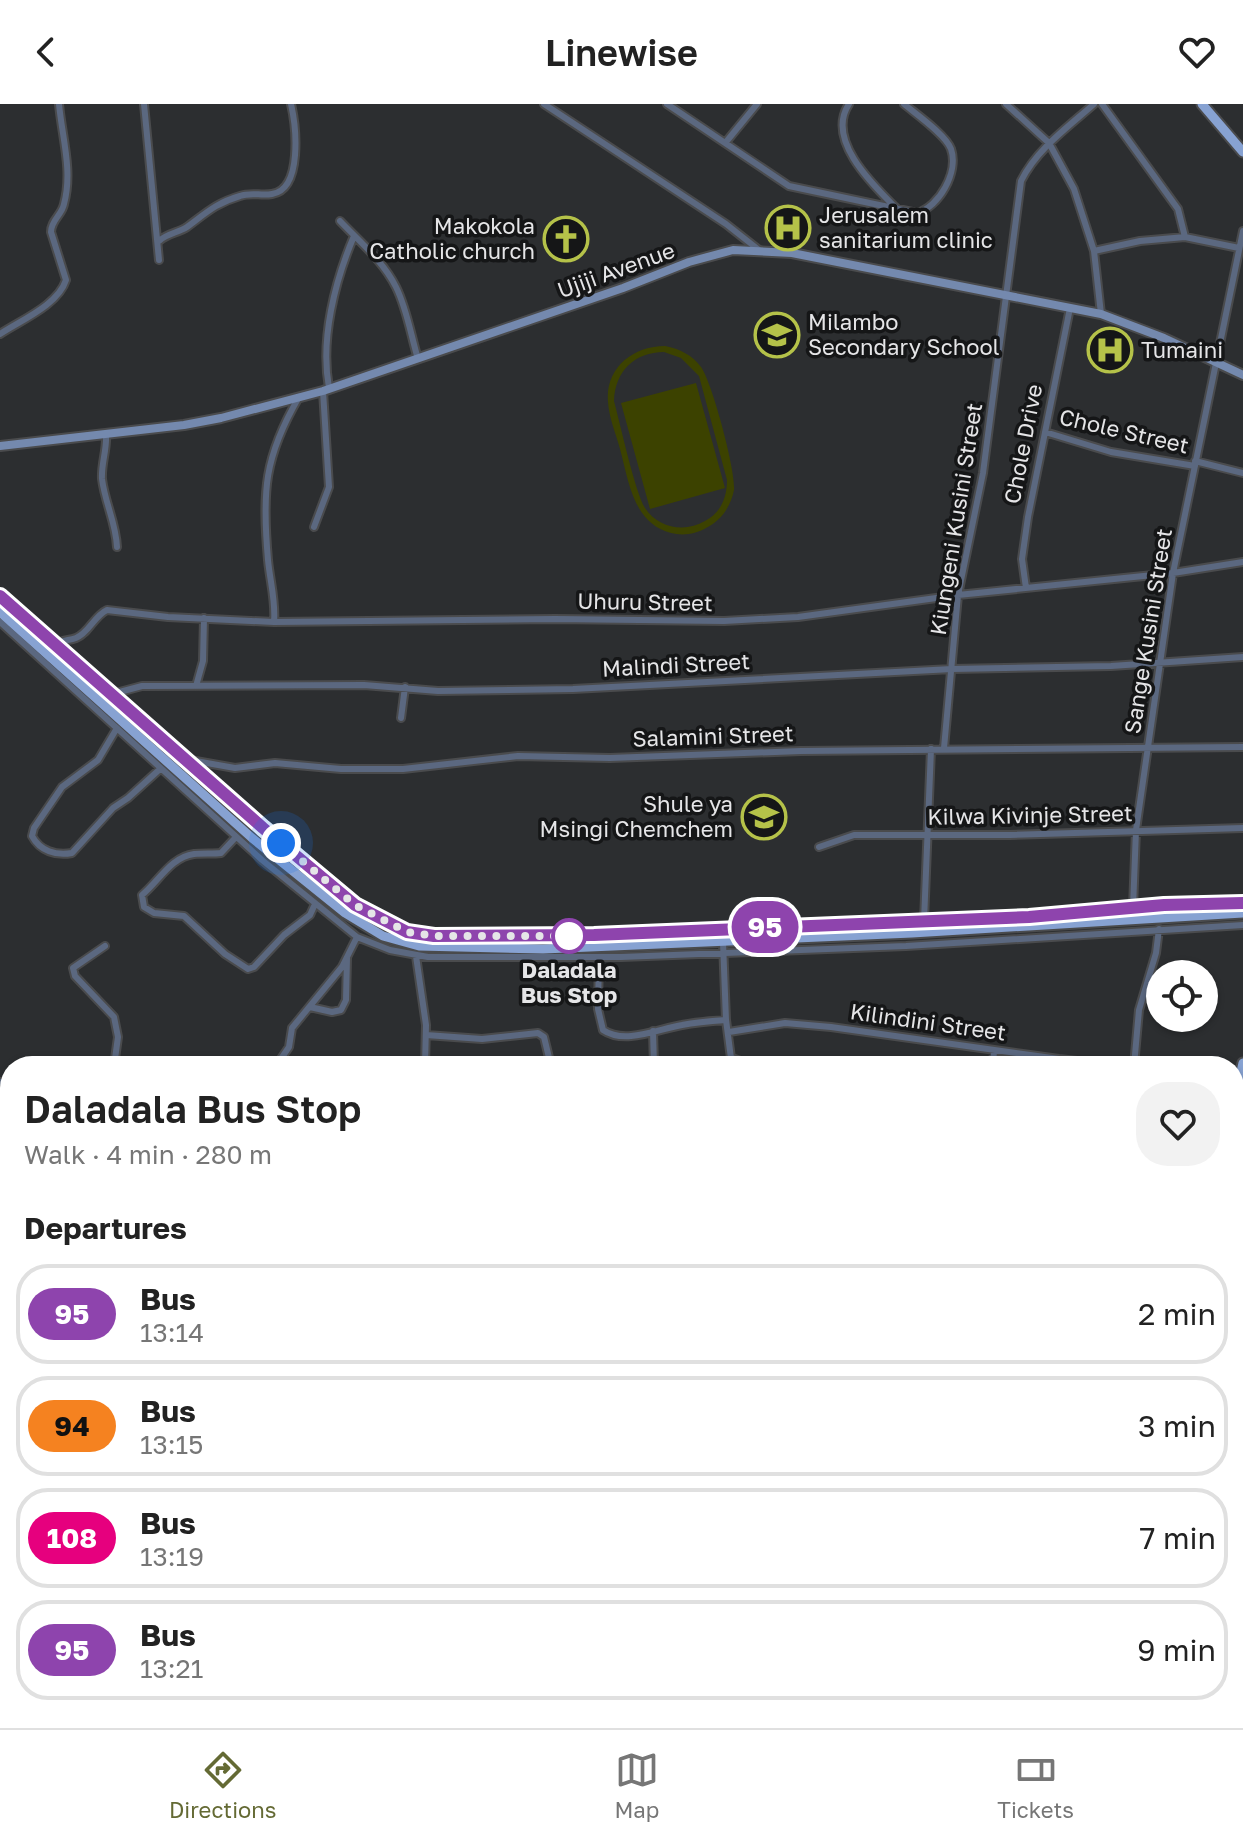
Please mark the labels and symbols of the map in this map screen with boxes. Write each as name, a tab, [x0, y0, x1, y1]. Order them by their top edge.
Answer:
place label: Jerusalem sanitarium clinic	[819, 201, 993, 253]
hospital icon: Jerusalem sanitarium clinic	[764, 204, 812, 252]
place label: Makokola Catholic church	[369, 212, 535, 264]
church icon: Makokola Catholic church	[542, 215, 590, 263]
street label: Ujiji Avenue	[554, 236, 678, 303]
place label: Milambo Secondary School	[808, 308, 1000, 360]
school or university icon: Milambo Secondary School	[753, 311, 801, 359]
hospital icon: Tumaini	[1086, 326, 1134, 374]
place label: Tumaini	[1141, 336, 1223, 363]
street label: Chole Drive	[998, 382, 1047, 506]
street label: Kiungeni Kusini Street	[924, 401, 987, 637]
street label: Chole Street	[1057, 403, 1191, 459]
street label: Sange Kusini Street	[1118, 526, 1177, 735]
street label: Uhuru Street	[577, 587, 713, 616]
street label: Malindi Street	[601, 647, 751, 682]
street label: Salamini Street	[632, 719, 794, 752]
place label: Shule ya Msingi Chemchem	[540, 790, 733, 842]
school or university icon: Shule ya Msingi Chemchem	[740, 793, 788, 841]
street label: Kilwa Kivinje Street	[927, 799, 1133, 830]
your location	[261, 823, 301, 863]
line badge: 95	[729, 901, 801, 953]
marker: Daladala Bus Stop	[552, 919, 586, 953]
place label: Daladala Bus Stop	[521, 956, 617, 1008]
street label: Kilindini Street	[848, 997, 1008, 1046]

